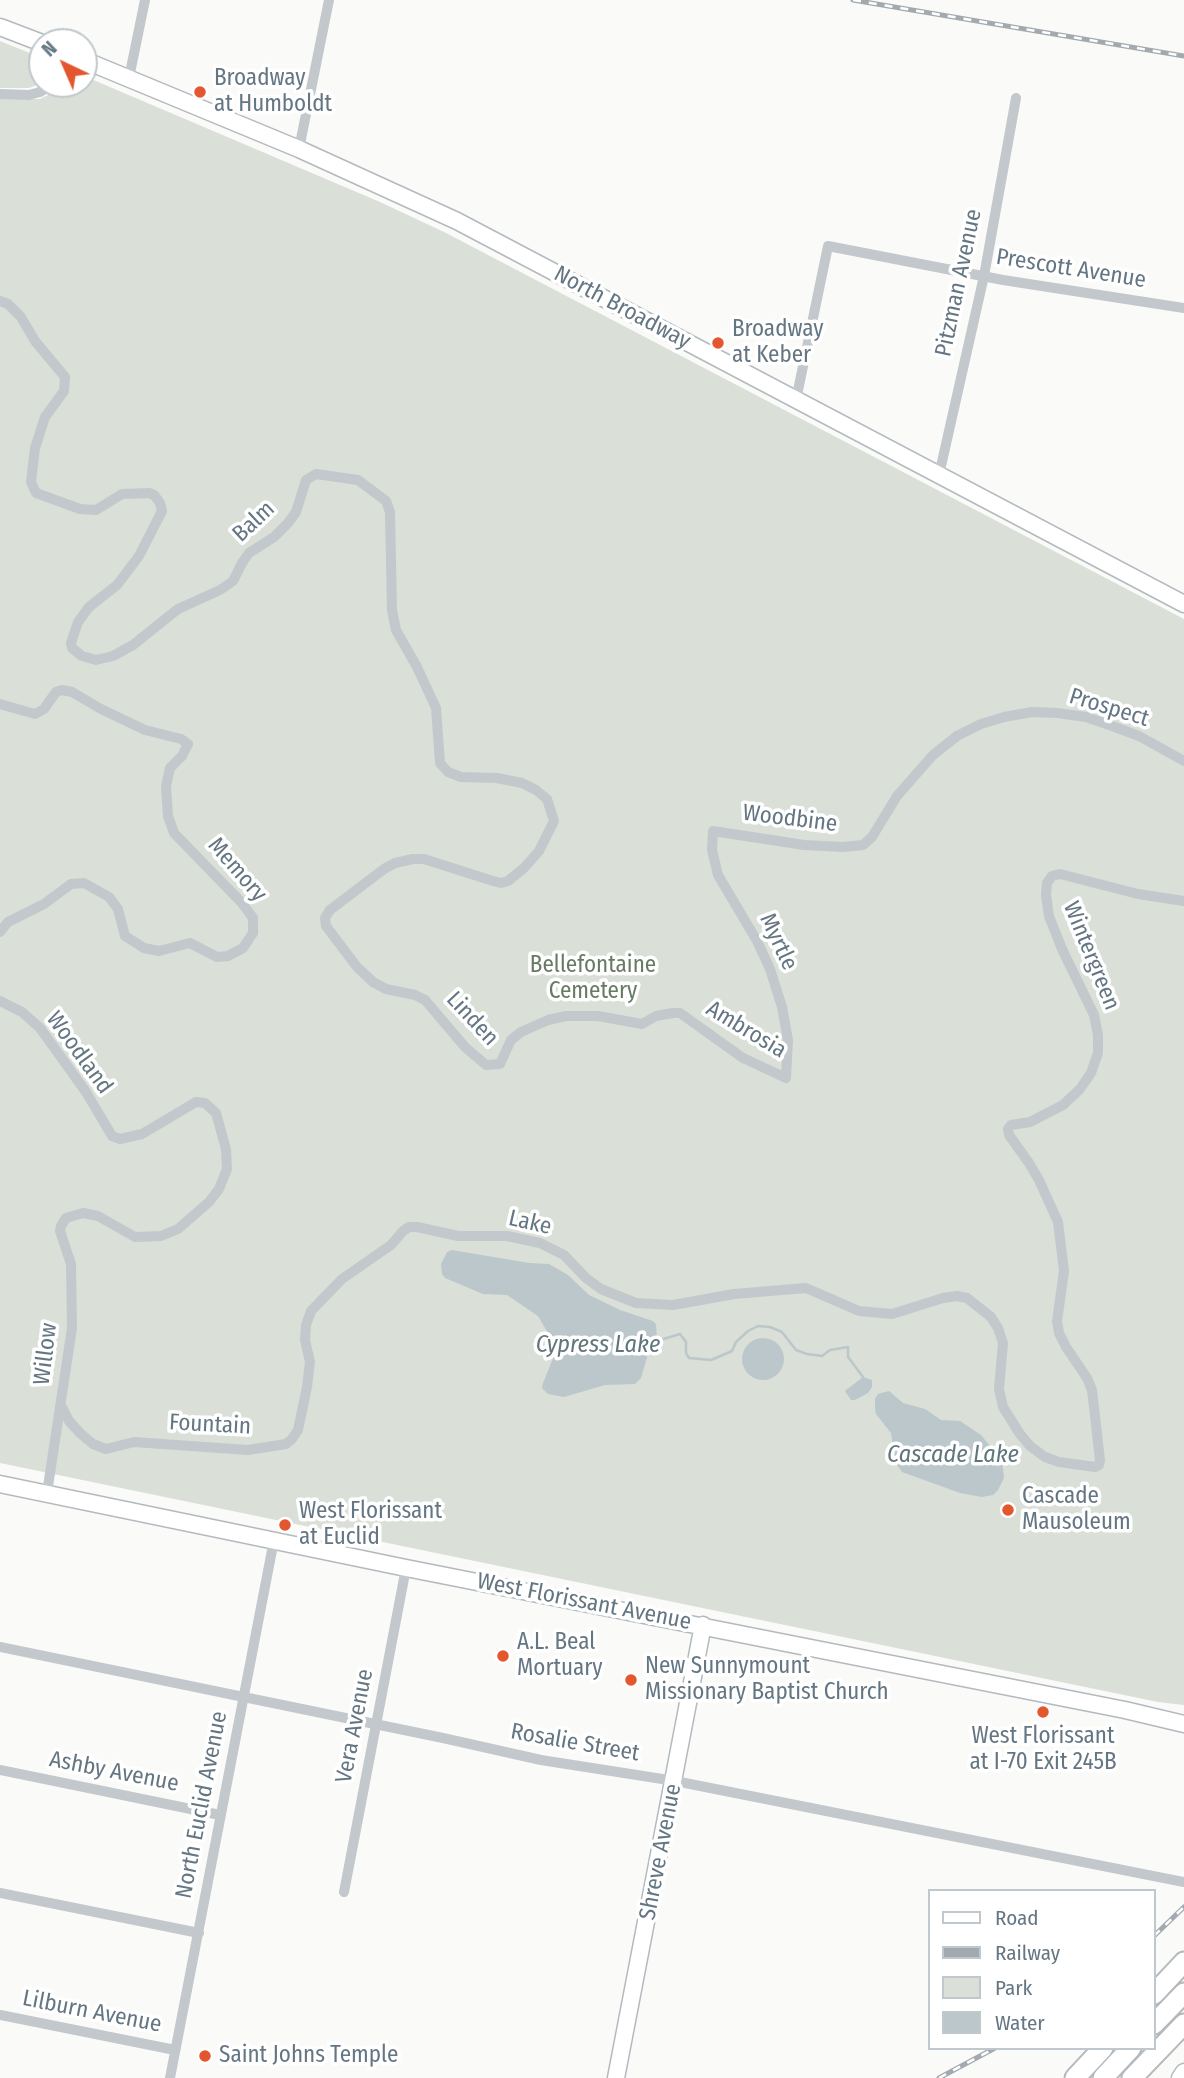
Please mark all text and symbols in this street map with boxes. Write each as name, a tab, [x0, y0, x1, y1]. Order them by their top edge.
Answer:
north arrow	[28, 28, 98, 98]
text: N	[37, 37, 62, 61]
place label: Broadway at Humboldt	[214, 65, 332, 119]
marker: Broadway at Humboldt	[192, 84, 208, 100]
street label: Pitzman Avenue	[930, 207, 988, 359]
street label: Prescott Avenue	[994, 244, 1148, 294]
street label: North Broadway	[549, 260, 695, 356]
place label: Broadway at Keber	[732, 316, 823, 370]
marker: Broadway at Keber	[710, 335, 726, 351]
street label: Balm	[227, 496, 281, 548]
street label: Prospect	[1066, 683, 1152, 733]
street label: Woodbine	[741, 800, 839, 838]
street label: Memory	[202, 832, 272, 908]
street label: Wintergreen	[1057, 898, 1125, 1014]
street label: Myrtle	[753, 909, 803, 975]
park label: Bellefontaine Cemetery	[530, 952, 656, 1006]
street label: Linden	[440, 986, 504, 1052]
street label: Ambrosia	[701, 995, 791, 1065]
street label: Woodland	[40, 1006, 118, 1100]
street label: Lake	[506, 1205, 554, 1241]
street label: Willow	[29, 1321, 63, 1387]
water label: Cypress Lake	[536, 1331, 660, 1359]
street label: Fountain	[168, 1409, 252, 1441]
water label: Cascade Lake	[887, 1441, 1019, 1469]
place label: Cascade Mausoleum	[1022, 1483, 1131, 1537]
place label: West Florissant at Euclid	[299, 1498, 442, 1552]
marker: Cascade Mausoleum	[1000, 1502, 1016, 1518]
marker: West Florissant at Euclid	[277, 1517, 293, 1533]
street label: West Florissant Avenue	[475, 1568, 693, 1636]
place label: A.L. Beal Mortuary	[517, 1629, 603, 1683]
marker: A.L. Beal Mortuary	[495, 1648, 511, 1664]
place label: New Sunnymount Missionary Baptist Church	[645, 1653, 889, 1707]
street label: Vera Avenue	[330, 1667, 380, 1785]
marker: New Sunnymount Missionary Baptist Church	[623, 1672, 639, 1688]
marker: West Florissant at I-70 Exit 245B	[1035, 1704, 1051, 1720]
street label: North Euclid Avenue	[170, 1709, 234, 1901]
street label: Rosalie Street	[509, 1718, 641, 1768]
place label: West Florissant at I-70 Exit 245B	[969, 1723, 1117, 1777]
street label: Ashby Avenue	[47, 1746, 181, 1798]
street label: Shreve Avenue	[634, 1782, 688, 1922]
legend	[928, 1889, 1156, 2050]
text: Road	[995, 1905, 1039, 1931]
text: Railway	[995, 1940, 1060, 1966]
text: Park	[995, 1975, 1032, 2001]
street label: Lilburn Avenue	[20, 1985, 164, 2039]
text: Water	[995, 2010, 1045, 2036]
place label: Saint Johns Temple	[219, 2042, 398, 2070]
marker: Saint Johns Temple	[197, 2048, 213, 2064]

